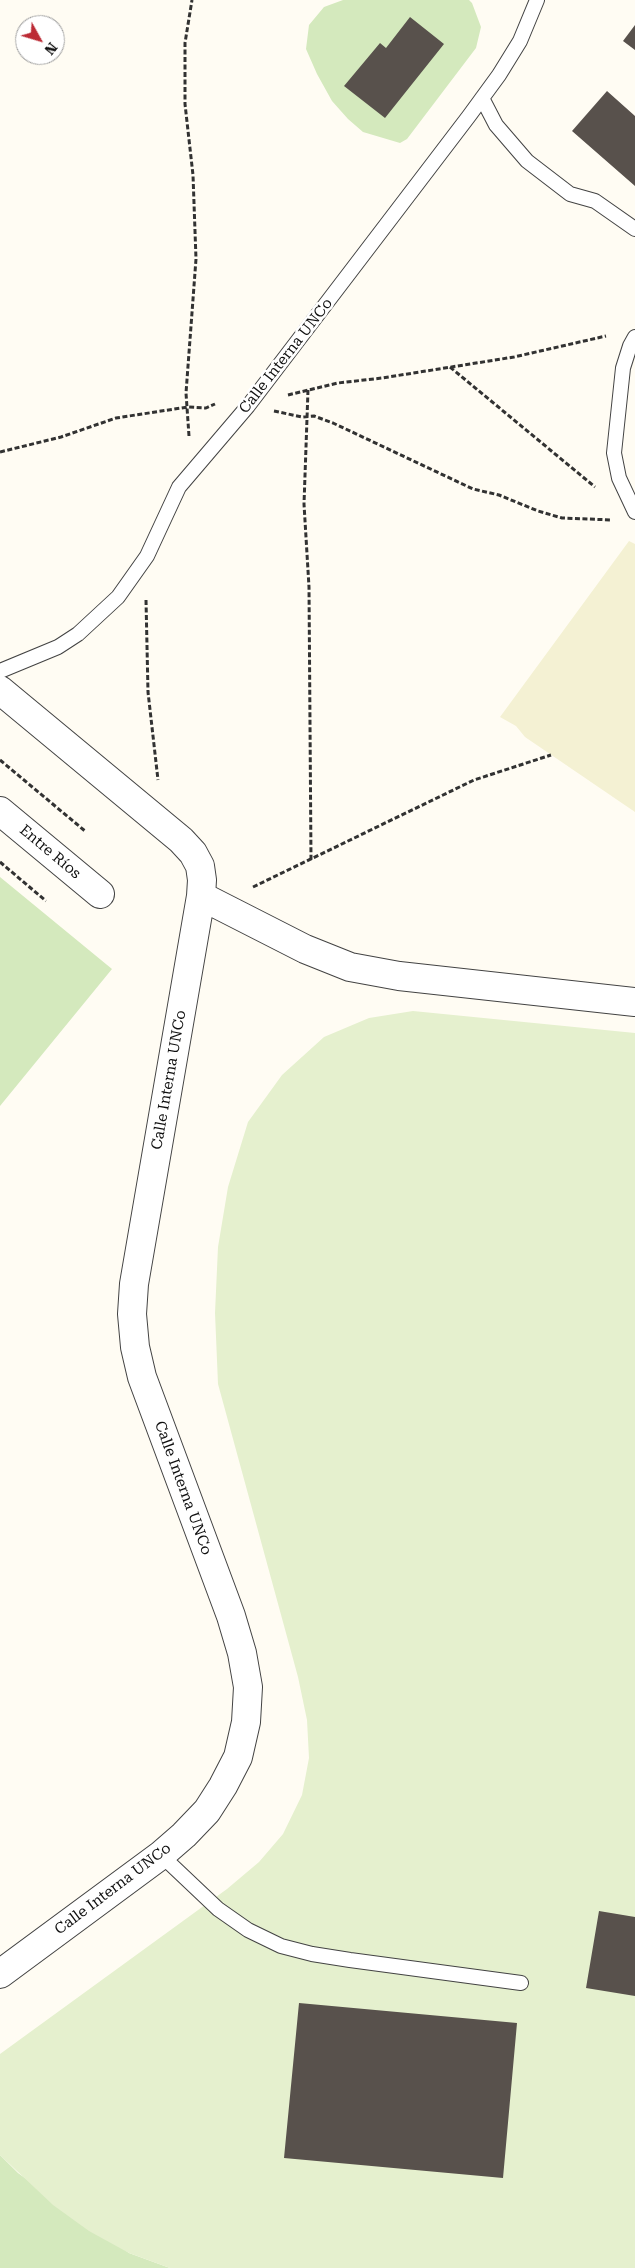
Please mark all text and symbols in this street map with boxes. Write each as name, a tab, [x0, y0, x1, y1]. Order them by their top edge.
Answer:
north arrow	[15, 15, 65, 65]
text: N	[41, 40, 60, 58]
street label: Calle Interna UNCo	[235, 295, 337, 417]
street label: Entre Ríos	[16, 821, 84, 883]
street label: Calle Interna UNCo	[148, 1009, 190, 1151]
street label: Calle Interna UNCo	[150, 1419, 216, 1557]
street label: Calle Interna UNCo	[51, 1839, 175, 1939]

